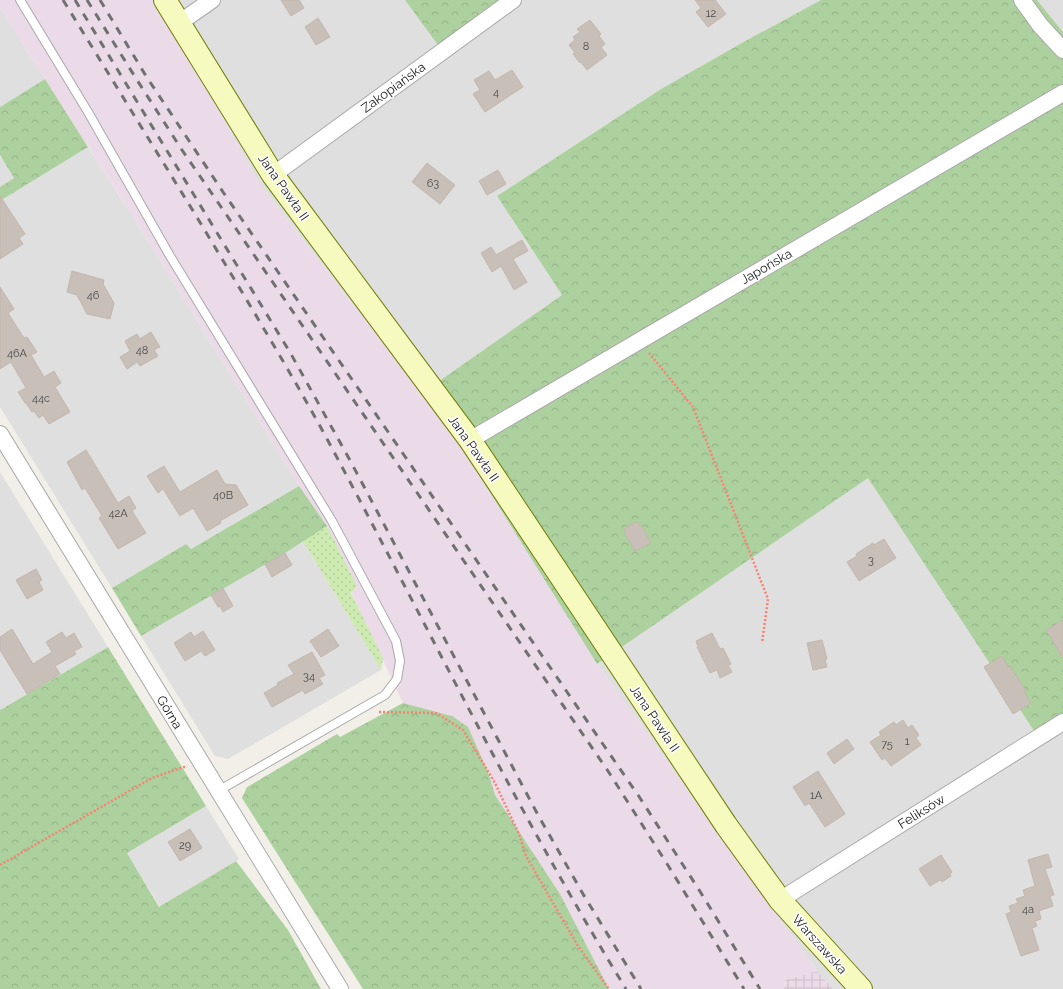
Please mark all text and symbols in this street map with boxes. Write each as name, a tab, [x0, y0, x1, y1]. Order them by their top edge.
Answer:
house number: 12	[706, 7, 716, 20]
house number: 8	[583, 40, 589, 53]
street label: Zakopiańska	[358, 59, 428, 116]
house number: 4	[493, 86, 499, 99]
street label: Jana Pawła II	[255, 151, 312, 223]
house number: 63	[427, 177, 439, 190]
street label: Japońska	[738, 246, 795, 287]
house number: 46	[87, 289, 100, 302]
house number: 48	[136, 344, 148, 357]
house number: 46A	[7, 347, 28, 360]
house number: 44c	[32, 392, 50, 405]
street label: Jana Pawła II	[445, 412, 502, 484]
house number: 40B	[213, 489, 233, 502]
house number: 42A	[108, 507, 128, 520]
house number: 3	[868, 554, 874, 567]
house number: 34	[303, 670, 315, 683]
street label: Jana Pawła II	[627, 682, 682, 755]
street label: Górna	[154, 693, 185, 732]
house number: 1	[905, 735, 910, 748]
house number: 75	[881, 738, 893, 751]
house number: 1A	[810, 789, 823, 802]
street label: Feliksów	[895, 791, 948, 832]
house number: 29	[179, 839, 191, 852]
house number: 4a	[1022, 903, 1034, 916]
street label: Warszawska	[789, 912, 850, 977]

